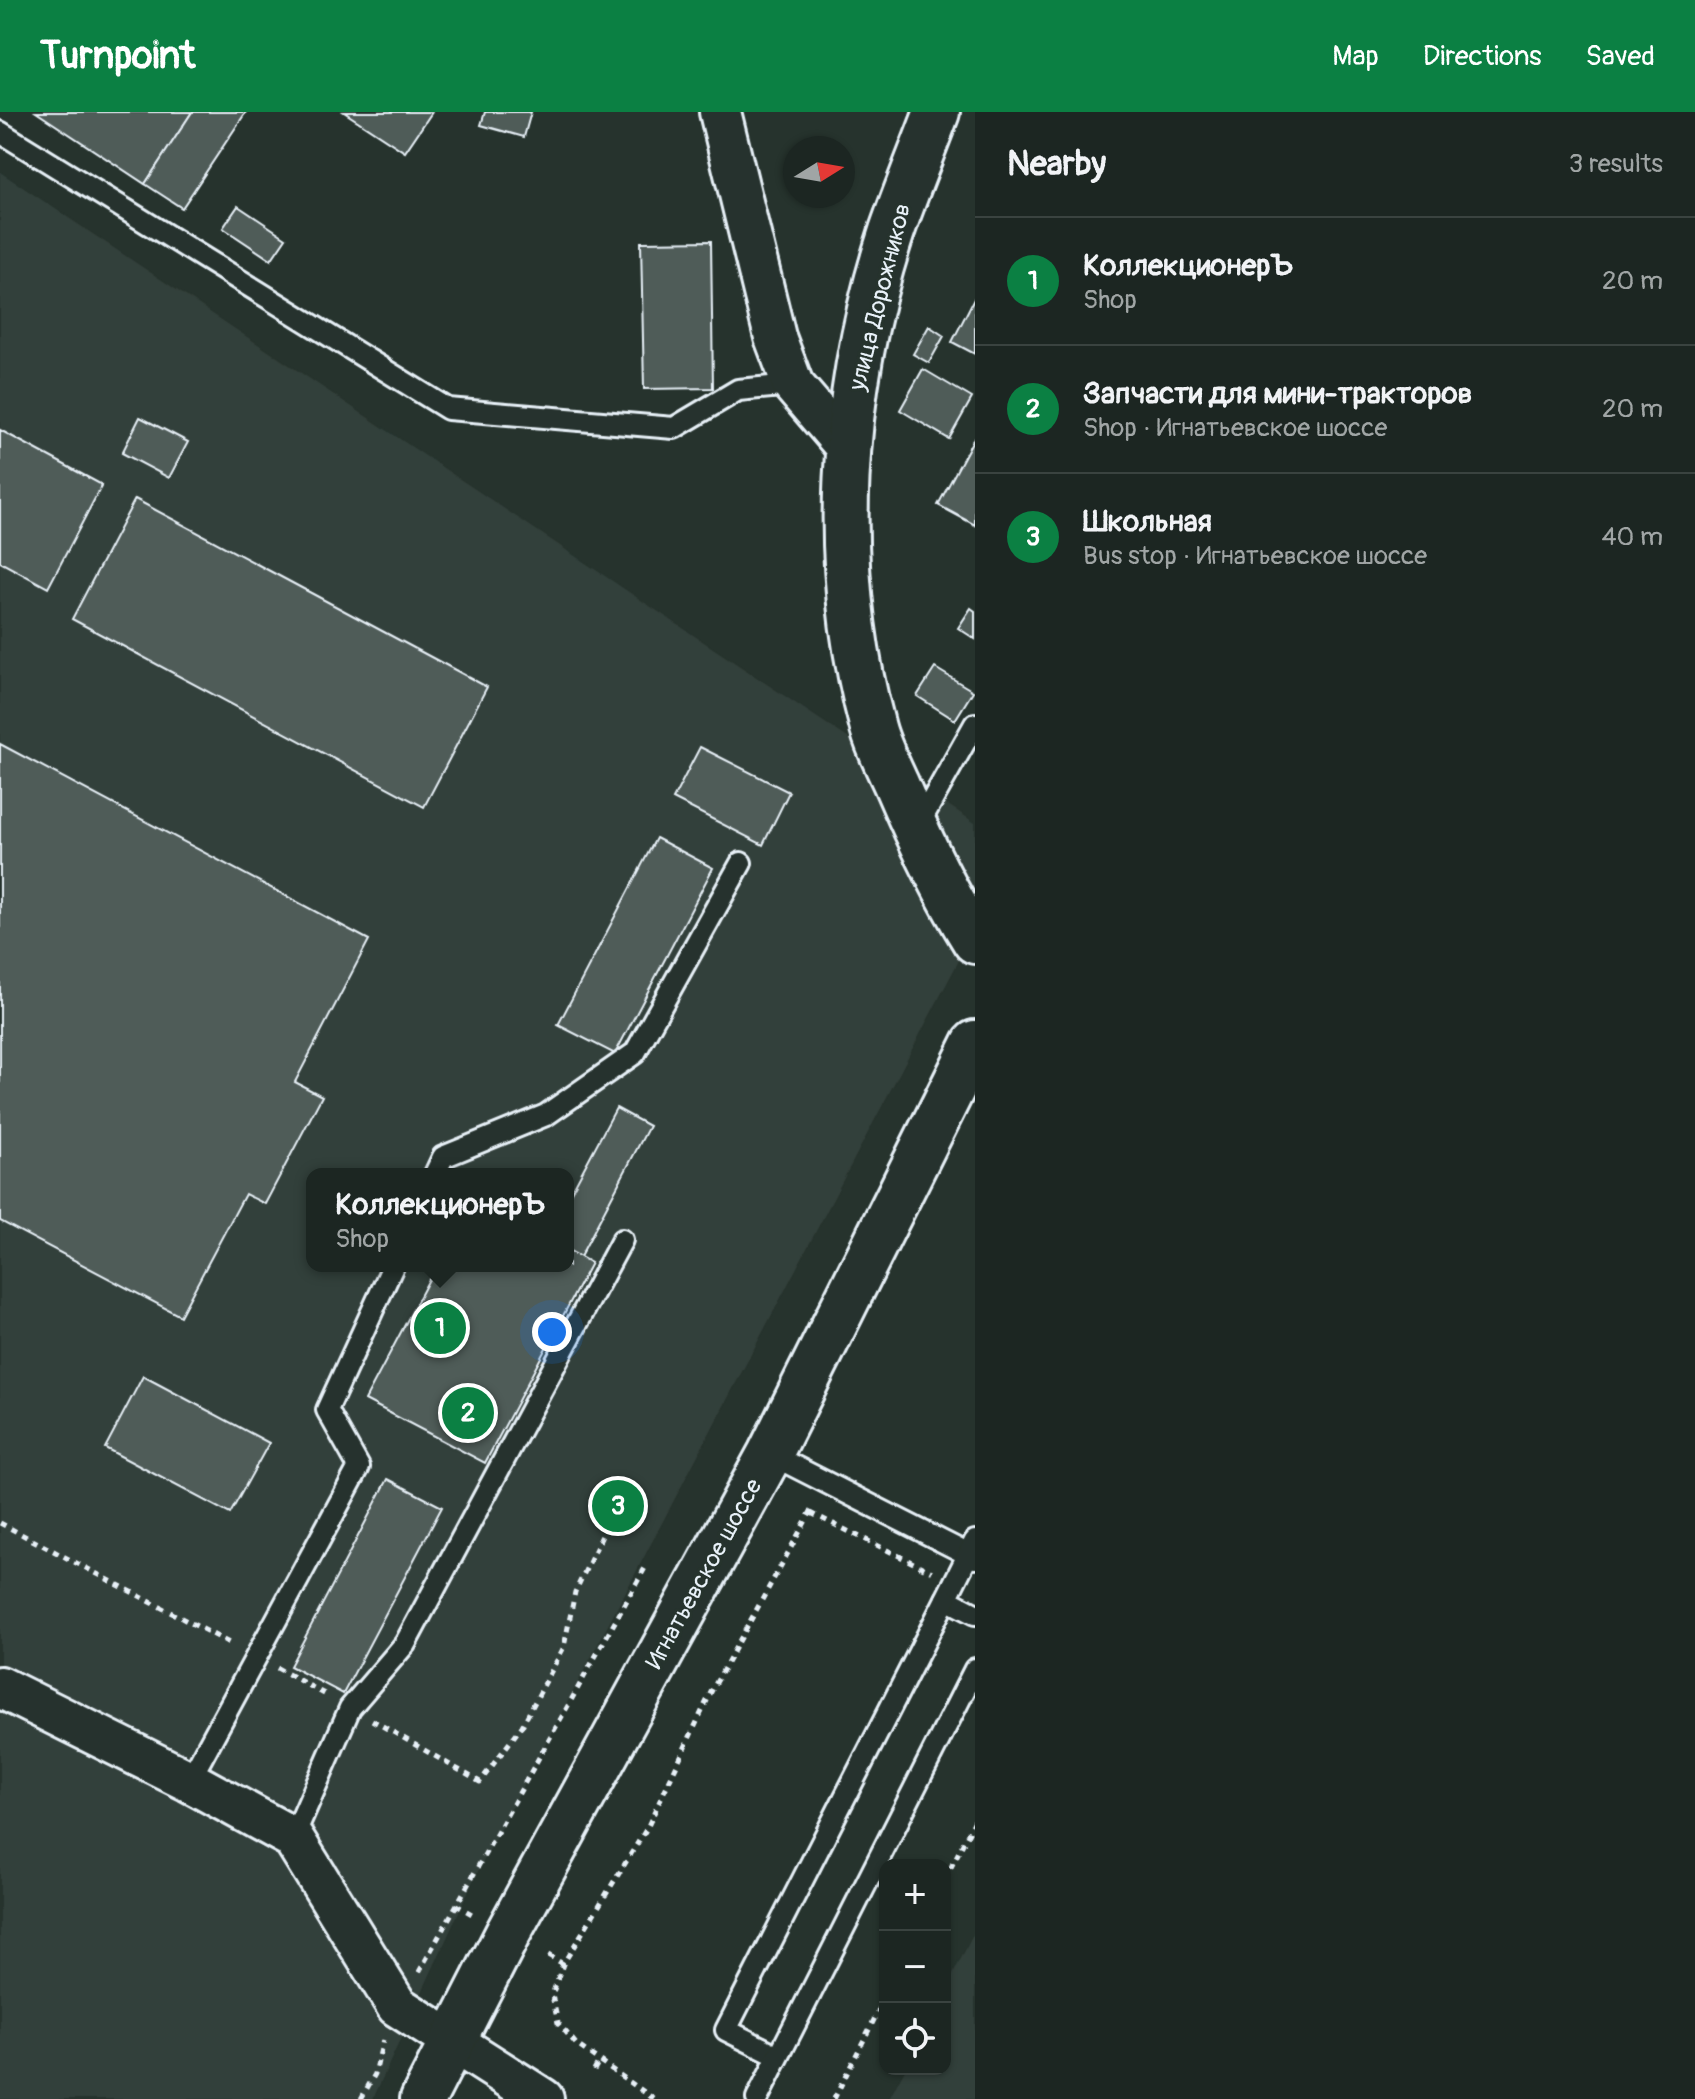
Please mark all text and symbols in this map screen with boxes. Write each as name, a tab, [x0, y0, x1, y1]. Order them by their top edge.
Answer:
text: Turnpoint	[40, 32, 195, 80]
text: Map	[1332, 39, 1379, 74]
text: Directions	[1423, 39, 1542, 74]
text: Saved	[1586, 39, 1655, 74]
north arrow	[783, 136, 855, 208]
text: Nearby	[1007, 143, 1106, 186]
text: 3 results	[1569, 148, 1663, 180]
street label: улица Дорожников	[843, 201, 917, 394]
text: КоллекционерЪ	[1083, 247, 1293, 284]
text: 1	[1028, 265, 1038, 297]
text: 20 m	[1602, 265, 1663, 297]
text: Shop	[1083, 284, 1137, 316]
text: Запчасти для мини-тракторов	[1083, 375, 1472, 412]
text: 2	[1026, 393, 1040, 425]
text: 20 m	[1602, 393, 1663, 425]
text: Shop · Игнатьевское шоссе	[1083, 412, 1387, 444]
text: Школьная	[1083, 503, 1212, 540]
text: 3	[1026, 521, 1040, 553]
text: 40 m	[1601, 521, 1663, 553]
text: Bus stop · Игнатьевское шоссе	[1083, 540, 1427, 572]
popup	[306, 1168, 574, 1272]
text: КоллекционерЪ	[335, 1186, 545, 1223]
text: Shop	[335, 1223, 389, 1255]
pin: 1	[414, 1298, 466, 1358]
your location	[532, 1312, 572, 1352]
pin: 2	[442, 1383, 494, 1443]
street label: Игнатьевское шоссе	[640, 1474, 768, 1674]
pin: 3	[592, 1476, 644, 1536]
map controls	[879, 1859, 951, 2075]
button: +	[879, 1859, 951, 1931]
button: −	[879, 1931, 951, 2003]
button: locate	[879, 2003, 951, 2075]

